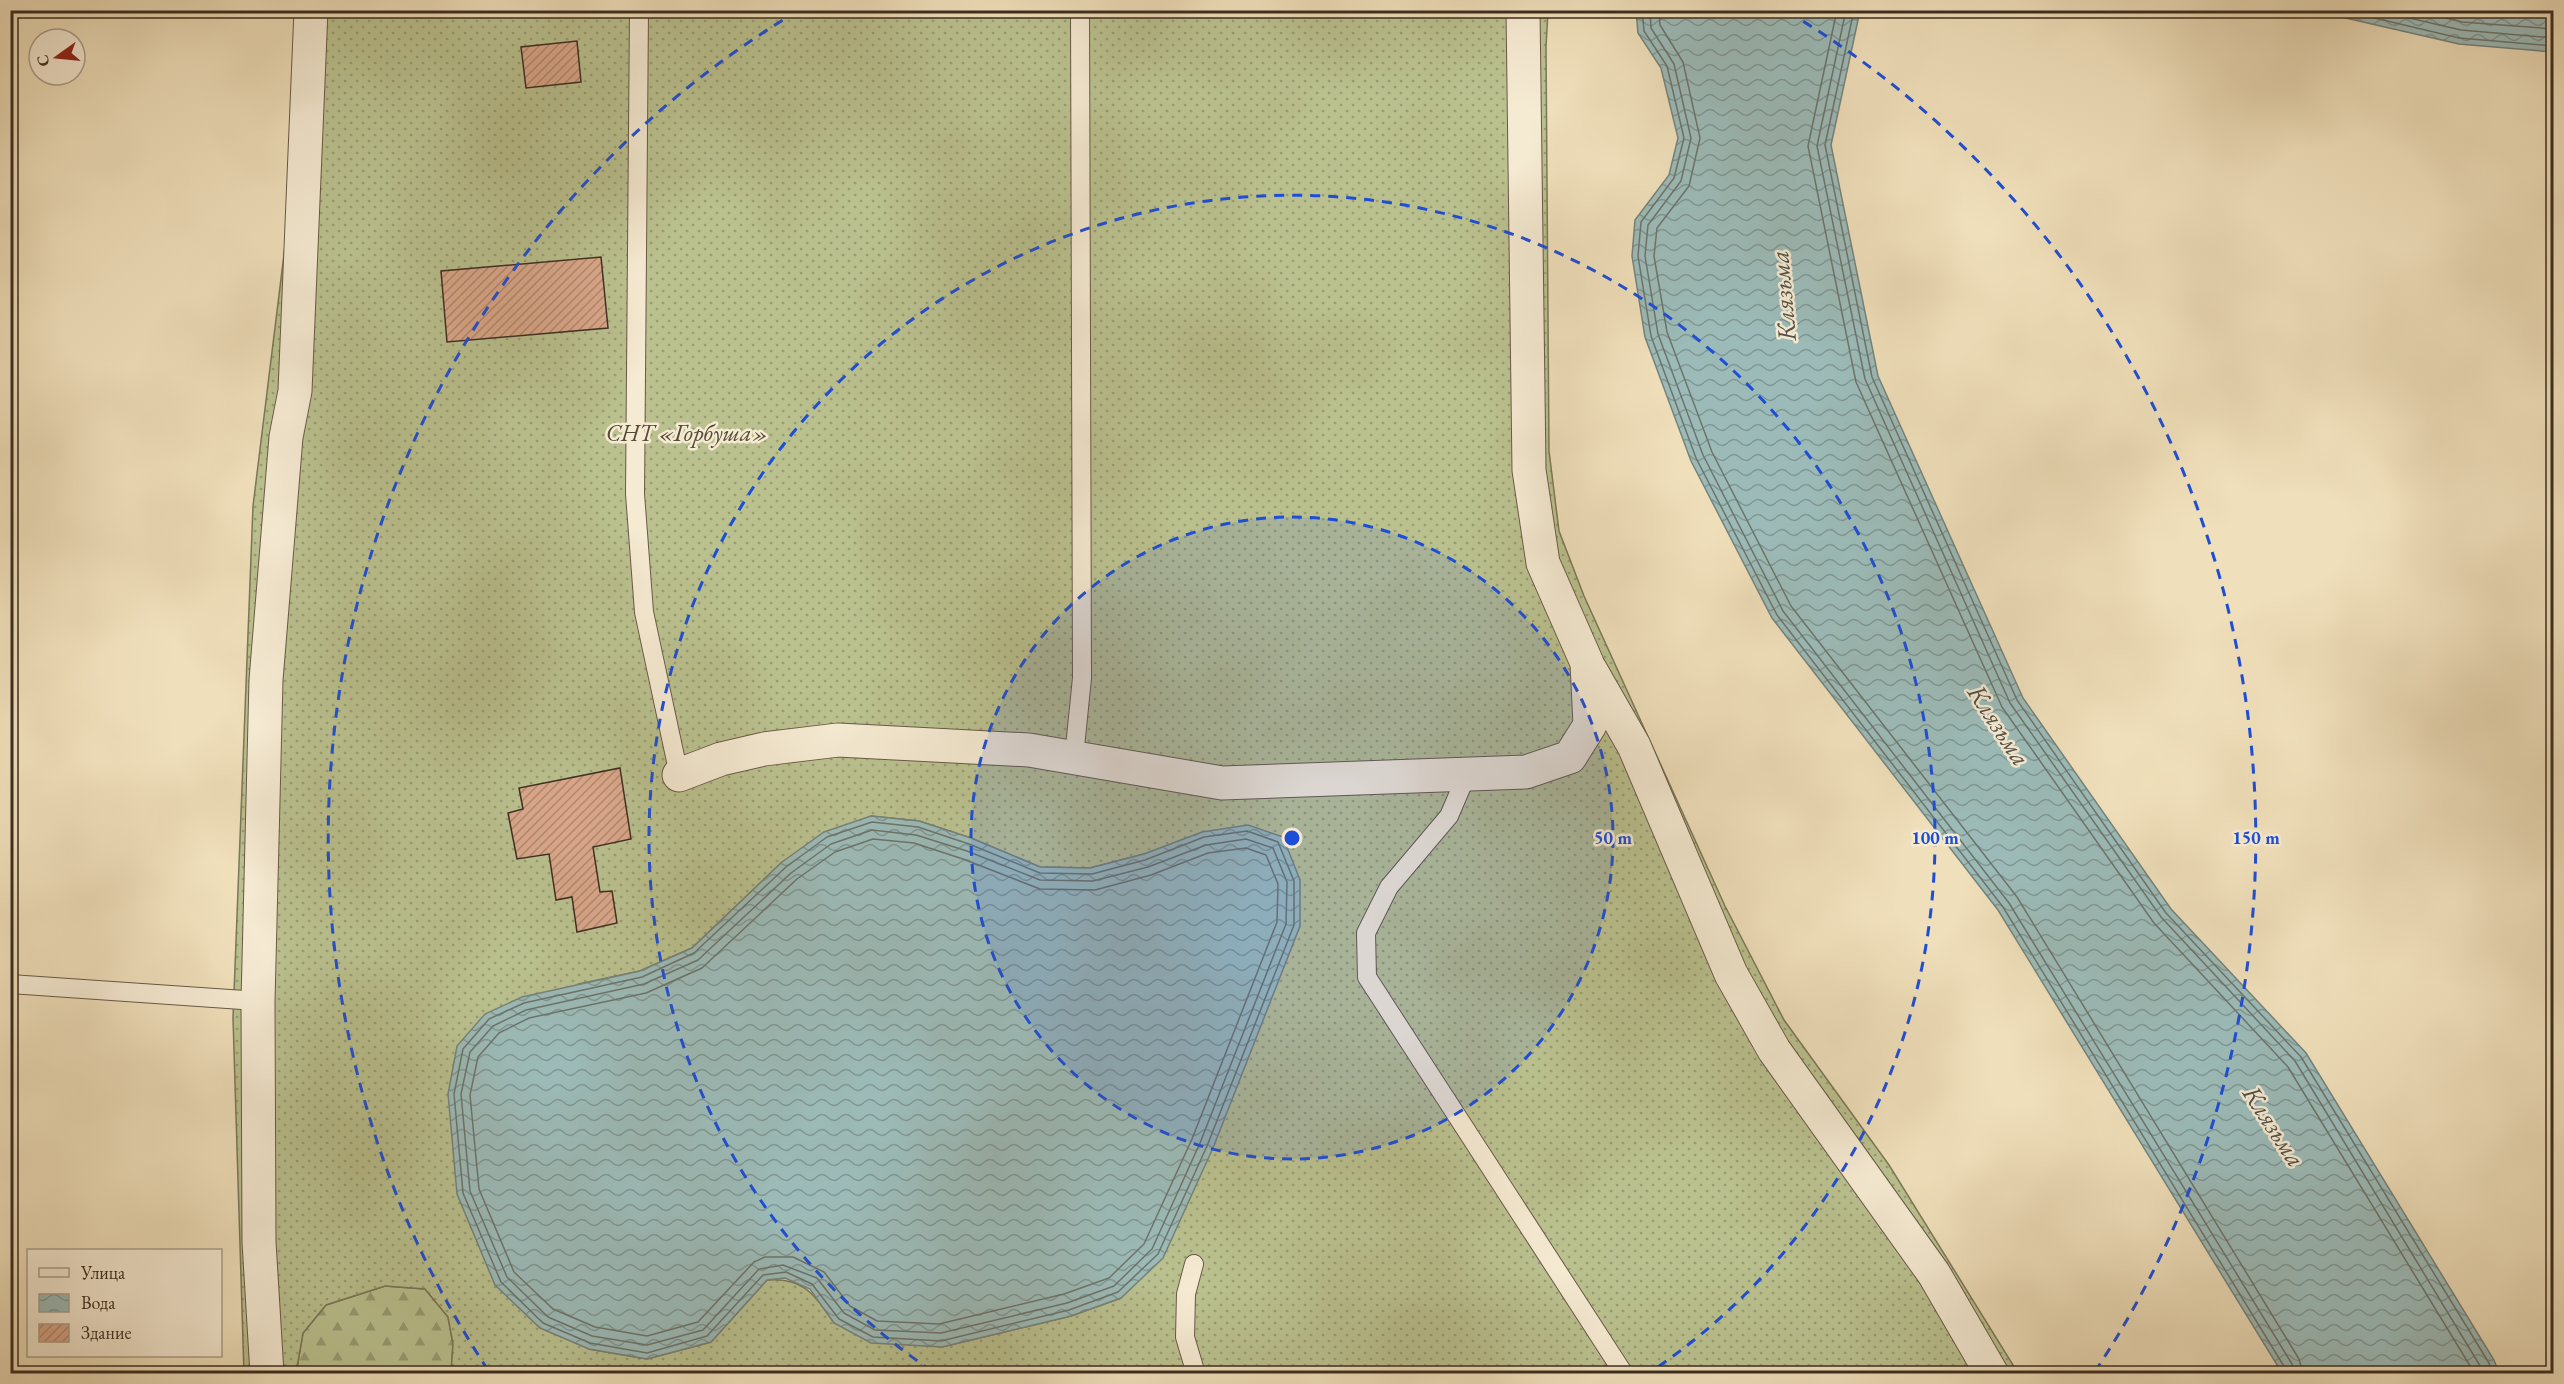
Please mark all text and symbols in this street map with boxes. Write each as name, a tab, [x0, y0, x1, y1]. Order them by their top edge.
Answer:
north arrow	[27, 27, 87, 87]
text: С	[31, 53, 55, 69]
water label: Клязьма	[1762, 249, 1804, 344]
park label: СНТ «Горбуша»	[606, 417, 768, 448]
water label: Клязьма	[1959, 677, 2038, 772]
text: 50 m	[1594, 826, 1632, 849]
text: 100 m	[1911, 826, 1959, 849]
text: 150 m	[2232, 826, 2280, 849]
centre of rings	[1282, 828, 1302, 848]
water label: Клязьма	[2234, 1078, 2313, 1173]
legend	[27, 1249, 222, 1357]
text: Улица	[80, 1261, 126, 1284]
text: Вода	[81, 1291, 116, 1314]
text: Здание	[81, 1321, 131, 1344]

